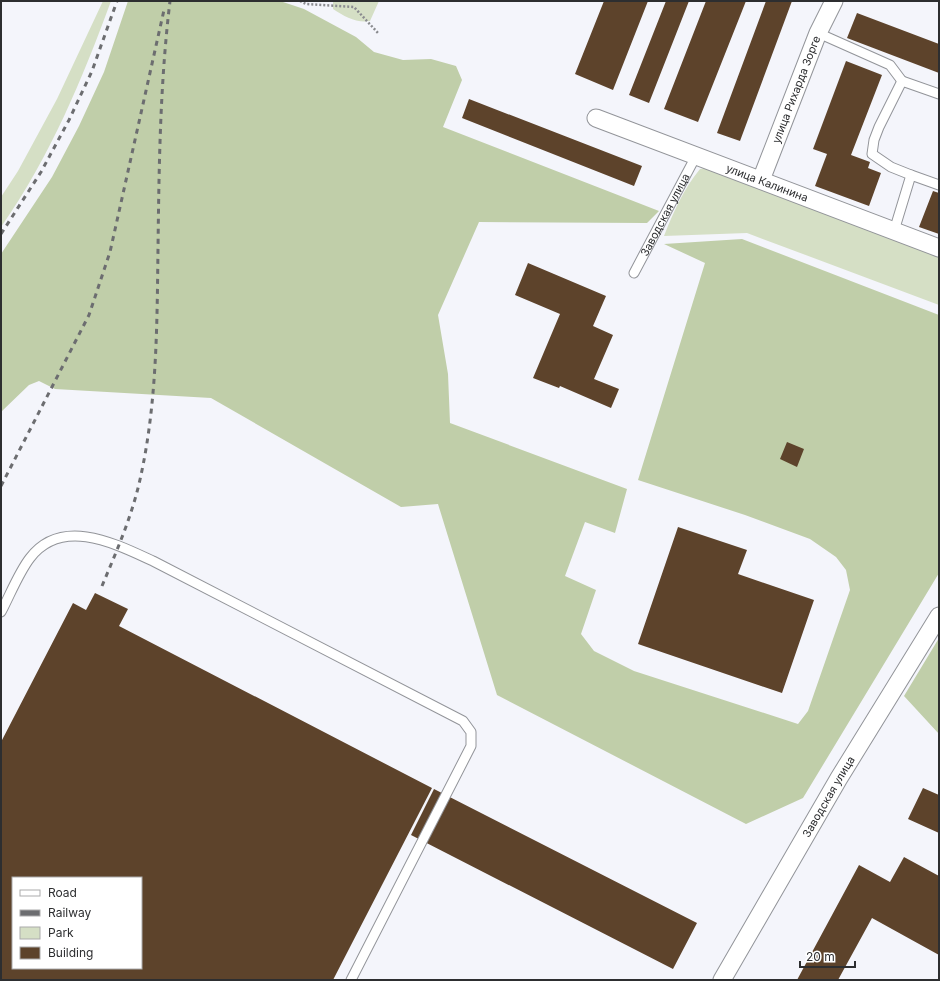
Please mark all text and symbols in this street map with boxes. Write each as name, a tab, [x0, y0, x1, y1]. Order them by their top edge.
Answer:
street label: улица Рихарда Зорге	[769, 34, 823, 145]
street label: улица Калинина	[724, 161, 810, 205]
street label: Заводская улица	[637, 171, 693, 258]
street label: Заводская улица	[799, 754, 858, 840]
legend	[12, 877, 142, 969]
text: Road	[48, 885, 77, 900]
text: Railway	[48, 905, 92, 920]
text: Park	[48, 925, 74, 940]
scale bar	[800, 943, 855, 969]
text: Building	[48, 945, 93, 960]
text: 20 m	[806, 949, 835, 964]

